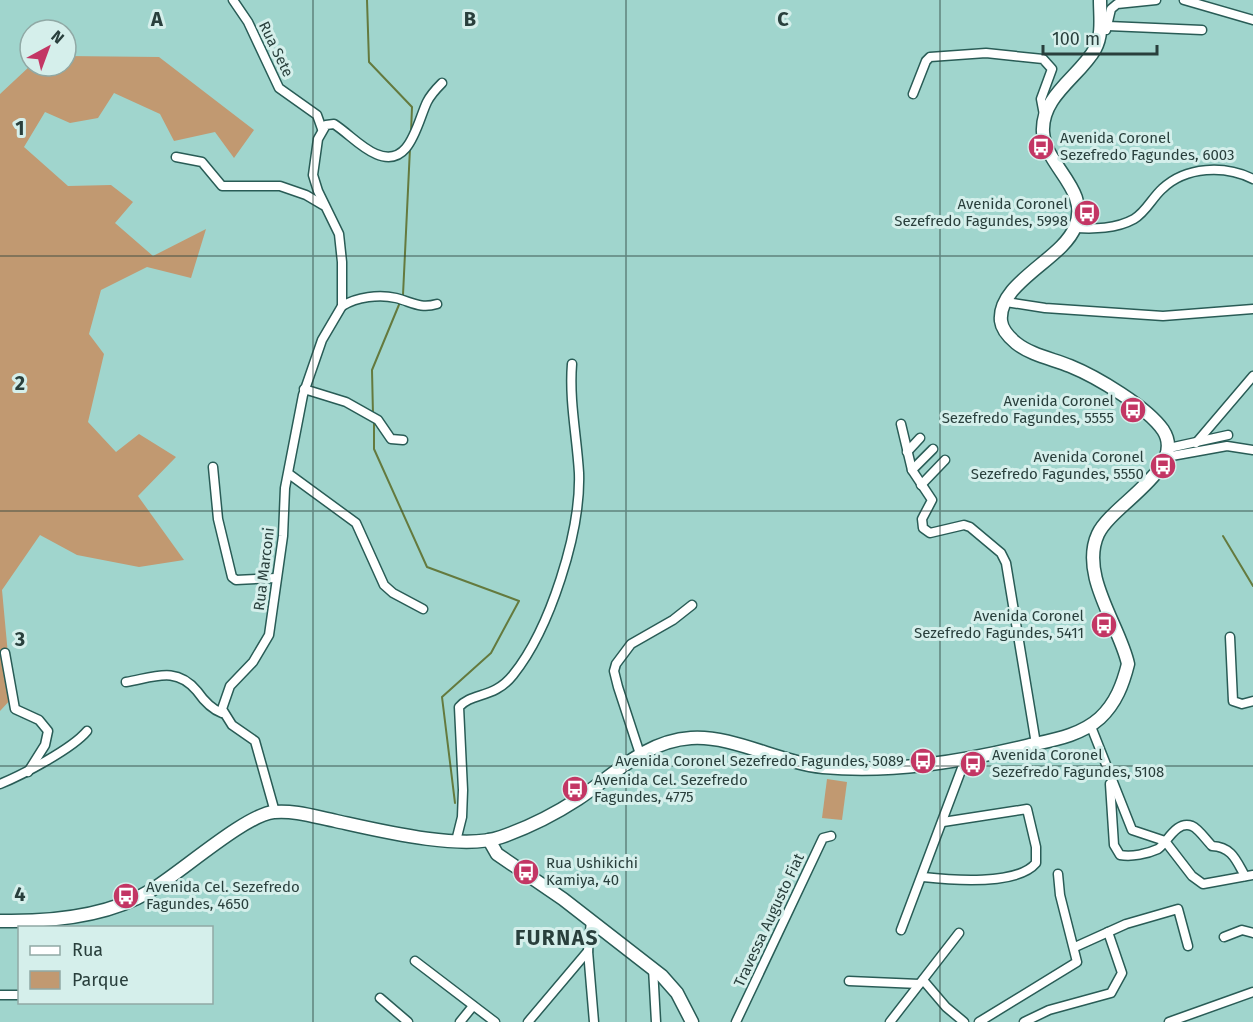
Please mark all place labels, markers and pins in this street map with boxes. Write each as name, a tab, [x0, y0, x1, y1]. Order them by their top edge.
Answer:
place label: Avenida Coronel Sezefredo Fagundes, 6003	[1060, 129, 1235, 164]
bus stop icon: Avenida Coronel Sezefredo Fagundes, 6003	[1026, 132, 1056, 162]
place label: Avenida Coronel Sezefredo Fagundes, 5998	[894, 195, 1069, 230]
bus stop icon: Avenida Coronel Sezefredo Fagundes, 5998	[1072, 198, 1102, 228]
place label: Avenida Coronel Sezefredo Fagundes, 5555	[942, 392, 1115, 427]
bus stop icon: Avenida Coronel Sezefredo Fagundes, 5555	[1118, 395, 1148, 425]
place label: Avenida Coronel Sezefredo Fagundes, 5550	[971, 448, 1145, 483]
bus stop icon: Avenida Coronel Sezefredo Fagundes, 5550	[1148, 451, 1178, 481]
place label: Avenida Coronel Sezefredo Fagundes, 5411	[914, 607, 1085, 642]
bus stop icon: Avenida Coronel Sezefredo Fagundes, 5411	[1089, 610, 1119, 640]
bus stop icon: Avenida Coronel Sezefredo Fagundes, 5089	[908, 746, 938, 776]
place label: Avenida Coronel Sezefredo Fagundes, 5108	[992, 746, 1164, 781]
bus stop icon: Avenida Coronel Sezefredo Fagundes, 5108	[958, 749, 988, 779]
place label: Avenida Coronel Sezefredo Fagundes, 5089	[615, 752, 904, 770]
place label: Avenida Cel. Sezefredo Fagundes, 4775	[594, 771, 748, 806]
bus stop icon: Avenida Cel. Sezefredo Fagundes, 4775	[560, 774, 590, 804]
place label: Rua Ushikichi Kamiya, 40	[546, 854, 638, 889]
bus stop icon: Rua Ushikichi Kamiya, 40	[511, 857, 541, 887]
place label: Avenida Cel. Sezefredo Fagundes, 4650	[146, 878, 300, 913]
bus stop icon: Avenida Cel. Sezefredo Fagundes, 4650	[111, 881, 141, 911]

